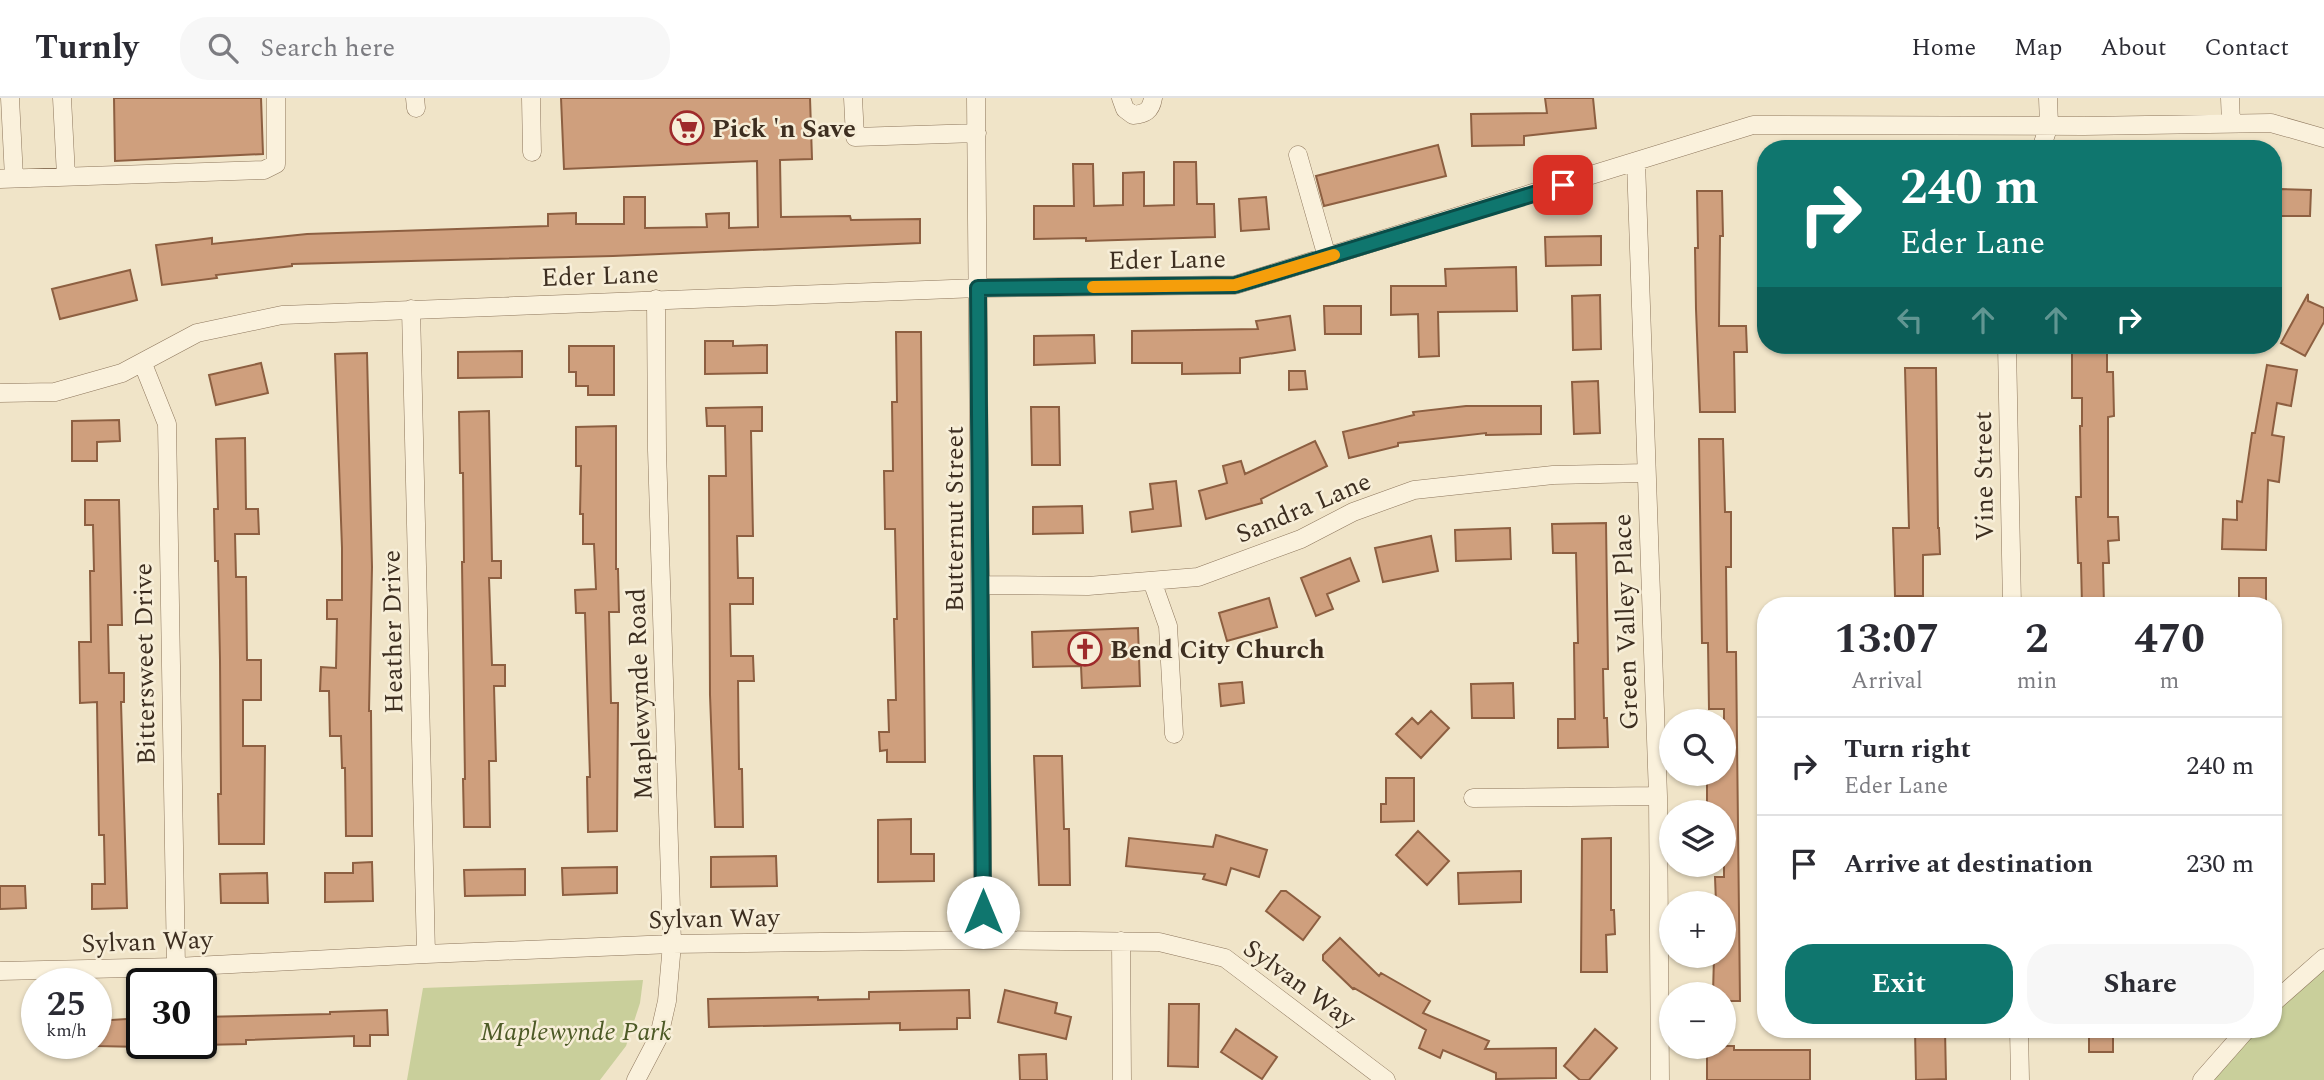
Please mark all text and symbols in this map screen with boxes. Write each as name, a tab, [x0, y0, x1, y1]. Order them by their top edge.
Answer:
search box	[180, 17, 670, 80]
text: Turnly	[35, 23, 138, 73]
text: Search here	[260, 28, 395, 68]
icon: search	[204, 29, 242, 67]
text: Home	[1911, 30, 1976, 66]
text: Map	[2014, 30, 2062, 66]
text: About	[2100, 30, 2166, 66]
text: Contact	[2204, 30, 2289, 66]
supermarket icon: Pick 'n Save	[668, 109, 706, 147]
place label: Pick 'n Save	[712, 109, 856, 149]
text: 240 m	[1900, 151, 2039, 226]
pin	[1533, 155, 1593, 215]
icon: arrive	[1544, 166, 1582, 204]
icon: right	[1785, 168, 1876, 259]
text: Eder Lane	[1900, 219, 2045, 268]
street label: Eder Lane	[1108, 239, 1226, 281]
street label: Eder Lane	[540, 254, 660, 298]
icon: left	[1891, 301, 1929, 339]
icon: ahead	[1964, 301, 2002, 339]
icon: ahead	[2037, 301, 2075, 339]
icon: right	[2110, 301, 2148, 339]
street label: Vine Street	[1963, 411, 2005, 541]
street label: Butternut Street	[935, 426, 975, 612]
street label: Sandra Lane	[1230, 461, 1377, 554]
street label: Green Valley Place	[1602, 513, 1650, 731]
street label: Heather Drive	[372, 550, 414, 714]
street label: Bittersweet Drive	[123, 563, 167, 765]
street label: Maplewynde Road	[616, 587, 664, 801]
text: 13:07	[1834, 608, 1940, 671]
text: 2	[2025, 608, 2049, 671]
text: 470	[2134, 608, 2205, 671]
church icon: Bend City Church	[1066, 630, 1104, 668]
place label: Bend City Church	[1110, 630, 1325, 670]
text: Arrival	[1851, 664, 1923, 699]
text: min	[2017, 664, 2057, 699]
text: m	[2160, 664, 2179, 699]
map controls	[1659, 709, 1736, 1059]
button: search	[1659, 709, 1736, 786]
text: Turn right	[1844, 729, 1971, 769]
text: 240 m	[2186, 746, 2254, 786]
icon: right	[1785, 747, 1823, 785]
text: Eder Lane	[1844, 769, 1948, 804]
button: layers	[1659, 800, 1736, 877]
text: Arrive at destination	[1844, 844, 2093, 884]
text: 230 m	[2186, 844, 2254, 884]
icon: arrive	[1785, 845, 1823, 883]
position arrow	[946, 875, 1020, 949]
button: +	[1659, 891, 1736, 968]
street label: Sylvan Way	[648, 898, 782, 940]
street label: Sylvan Way	[81, 920, 215, 964]
street label: Sylvan Way	[1235, 929, 1366, 1039]
button: Exit	[1785, 944, 2013, 1024]
button: Share	[2027, 944, 2254, 1024]
speed limit sign: 30	[126, 968, 217, 1059]
text: 25	[47, 978, 86, 1031]
button: −	[1659, 982, 1736, 1059]
park label: Maplewynde Park	[481, 1012, 671, 1052]
text: km/h	[46, 1017, 87, 1044]

